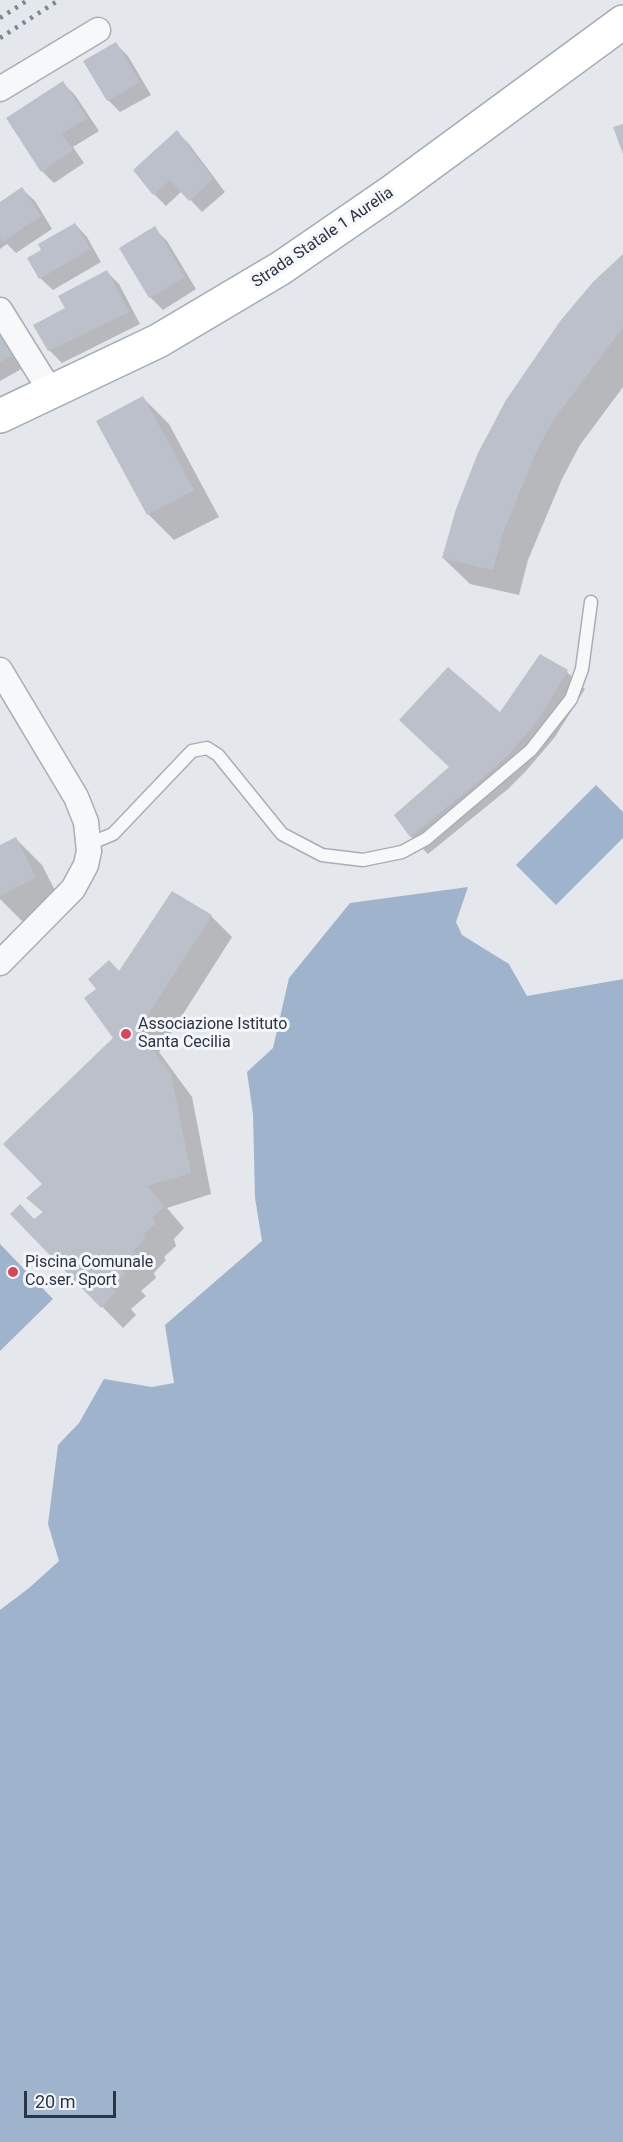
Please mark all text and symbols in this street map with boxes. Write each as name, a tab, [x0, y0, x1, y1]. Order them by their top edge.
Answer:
street label: Strada Statale 1 Aurelia	[249, 184, 397, 292]
place label: Associazione Istituto Santa Cecilia	[138, 1015, 287, 1053]
marker: Associazione Istituto Santa Cecilia	[119, 1027, 133, 1041]
place label: Piscina Comunale Co.ser. Sport	[25, 1253, 153, 1291]
marker: Piscina Comunale Co.ser. Sport	[6, 1265, 20, 1279]
scale bar	[27, 2079, 118, 2117]
text: 20 m	[35, 2091, 75, 2112]

